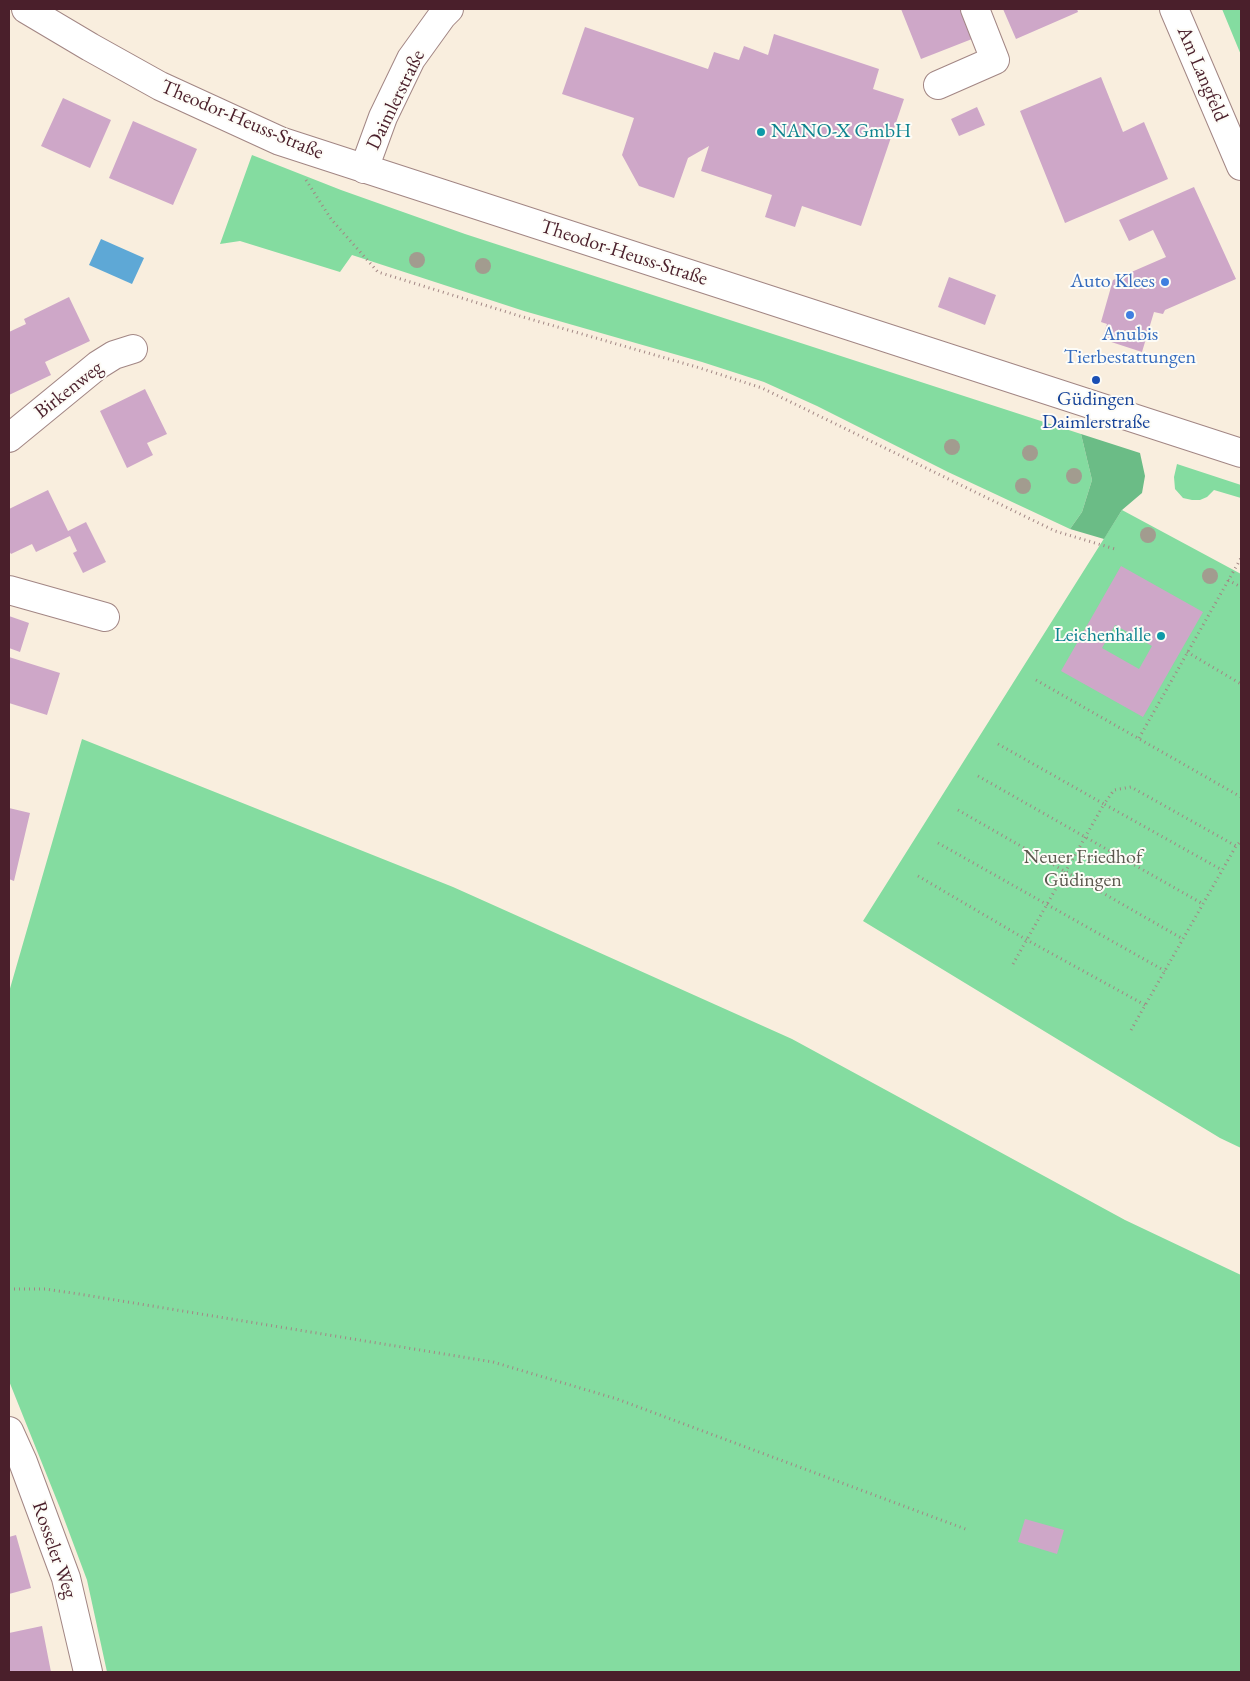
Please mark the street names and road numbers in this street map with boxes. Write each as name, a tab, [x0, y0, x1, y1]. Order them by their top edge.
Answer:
street label: Am Langfeld	[1171, 23, 1233, 125]
street label: Daimlerstraße	[362, 46, 430, 154]
street label: Theodor-Heuss-Straße	[157, 75, 327, 165]
street label: Theodor-Heuss-Straße	[537, 215, 711, 291]
street label: Birkenweg	[30, 356, 108, 424]
street label: Rosseler Weg	[26, 1498, 82, 1602]

